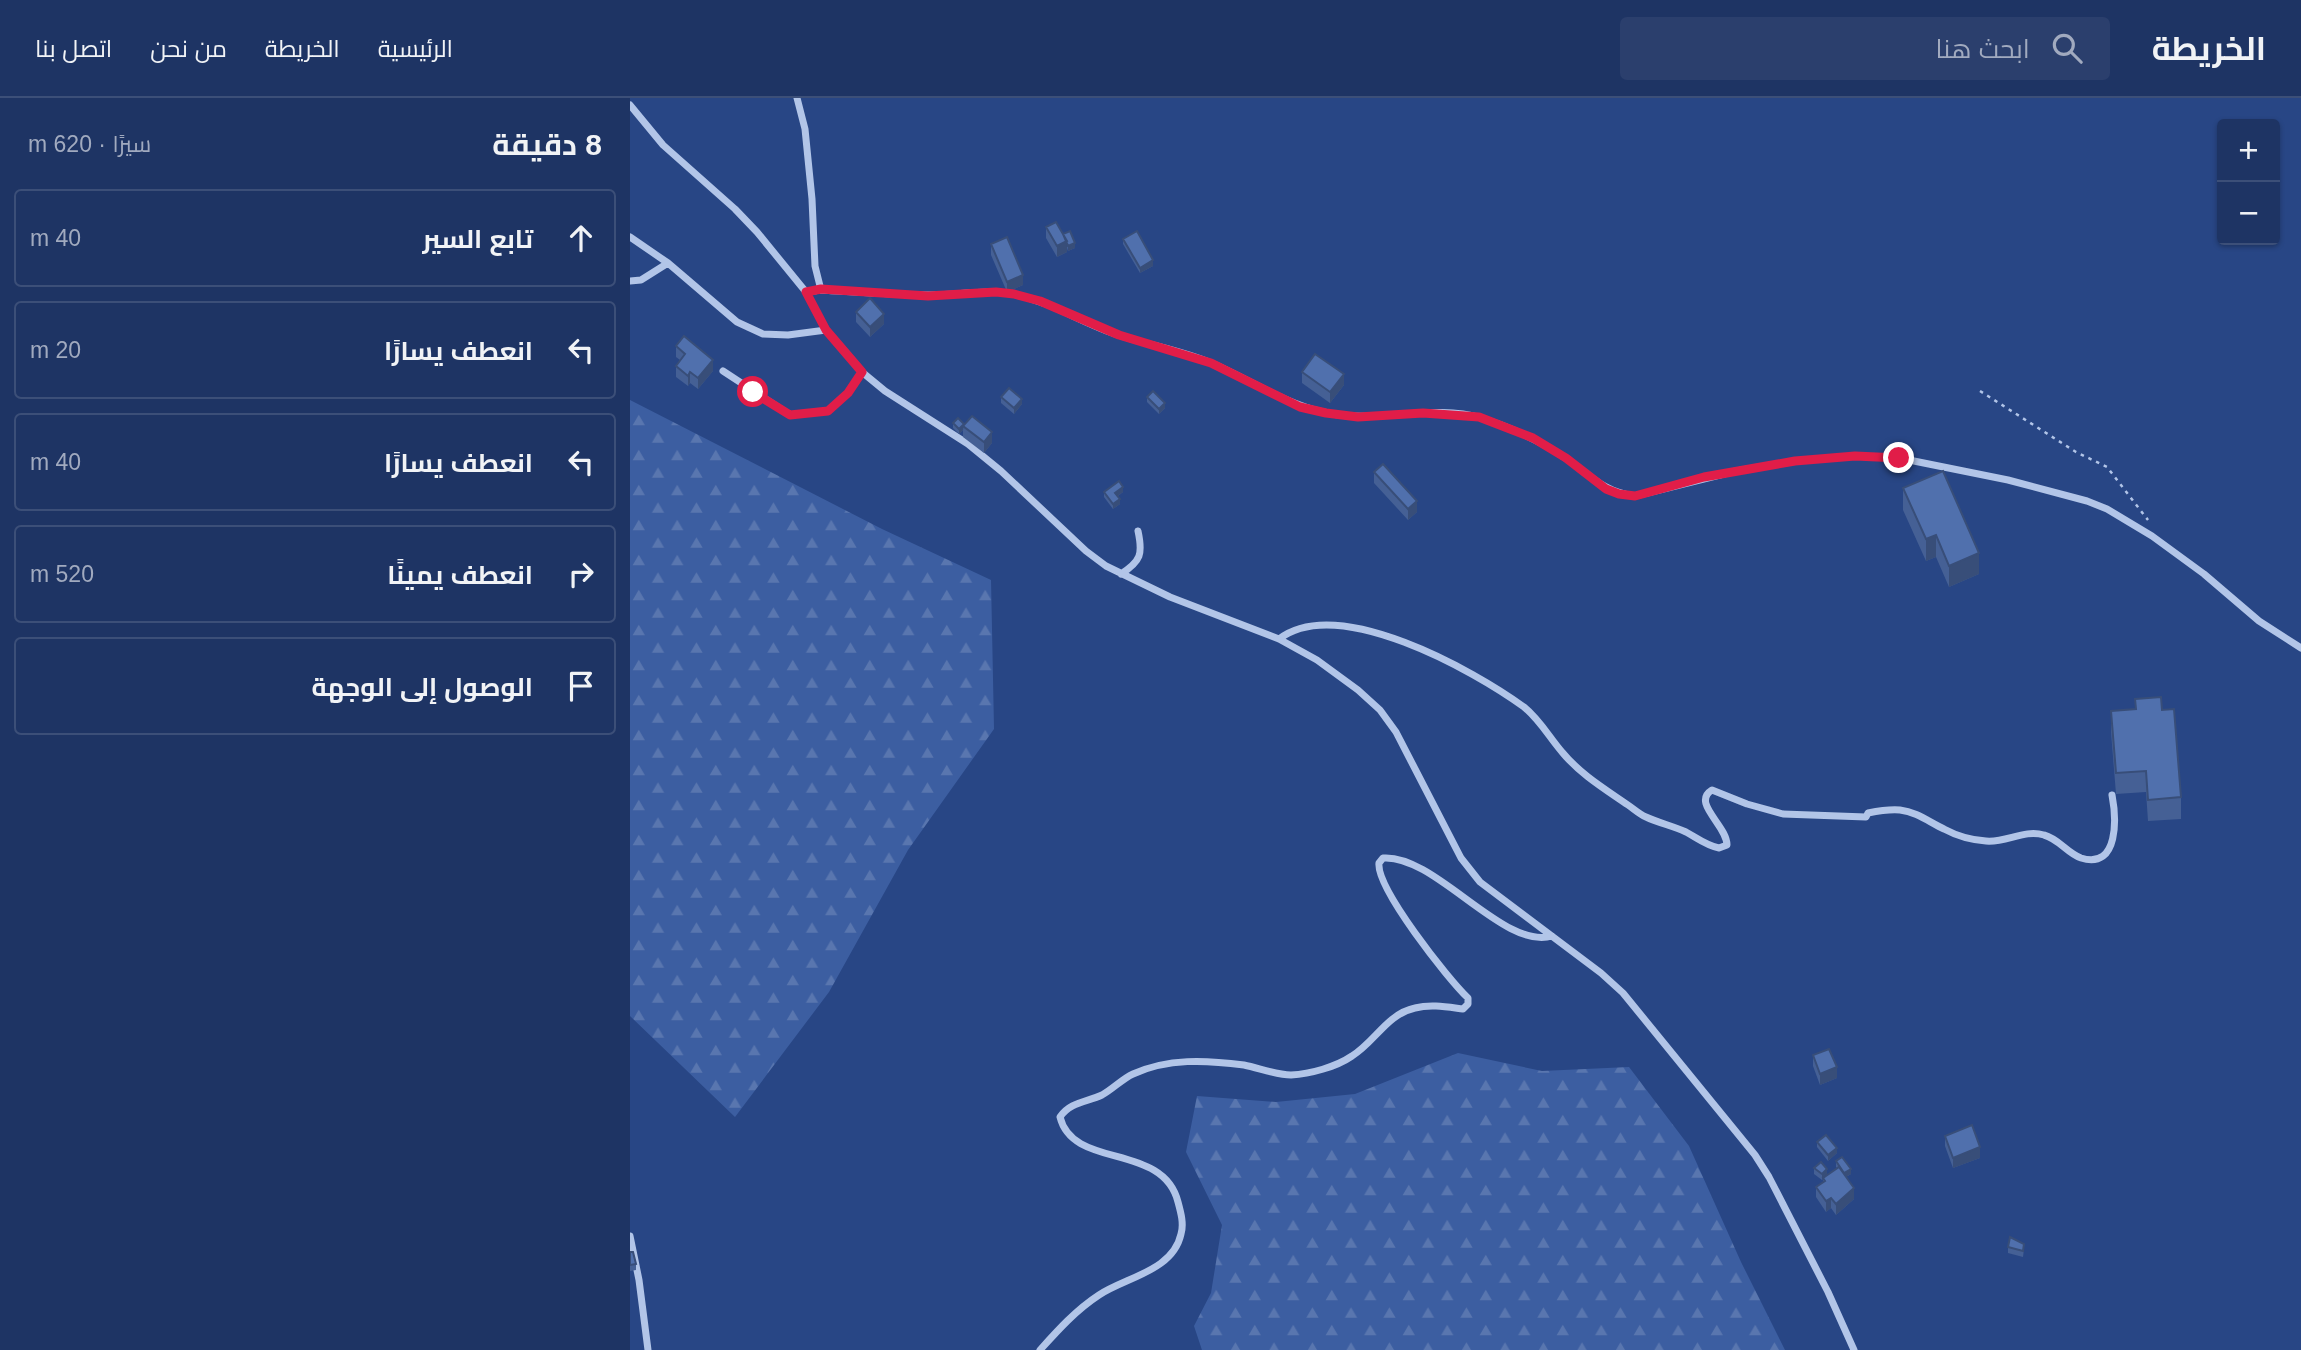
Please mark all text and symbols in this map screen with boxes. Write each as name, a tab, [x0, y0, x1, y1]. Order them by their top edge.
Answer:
search box	[1620, 17, 2110, 80]
icon: search	[2048, 29, 2086, 67]
text: الخريطة	[2152, 30, 2266, 67]
text: ابحث هنا	[1936, 34, 2030, 64]
text: اتصل بنا	[35, 35, 112, 62]
text: من نحن	[150, 35, 227, 62]
text: الخريطة	[265, 35, 340, 62]
text: الرئيسية	[378, 35, 453, 62]
map controls	[2217, 119, 2280, 245]
button: +	[2217, 119, 2280, 182]
text: 8 دقيقة	[492, 128, 602, 161]
text: سيرًا · 620 m	[28, 131, 151, 157]
button: −	[2217, 182, 2280, 245]
icon: ahead	[562, 219, 600, 257]
text: تابع السير	[422, 224, 533, 254]
text: 40 m	[30, 225, 81, 251]
icon: left	[562, 331, 600, 369]
text: انعطف يسارًا	[384, 336, 533, 366]
text: 20 m	[30, 337, 81, 363]
route start	[737, 376, 768, 407]
route end	[1883, 442, 1914, 473]
icon: left	[562, 443, 600, 481]
text: انعطف يسارًا	[384, 448, 533, 478]
text: 40 m	[30, 449, 81, 475]
icon: right	[562, 555, 600, 593]
text: انعطف يمينًا	[387, 560, 533, 590]
text: 520 m	[30, 561, 94, 587]
icon: arrive	[562, 667, 600, 705]
text: الوصول إلى الوجهة	[311, 672, 533, 702]

